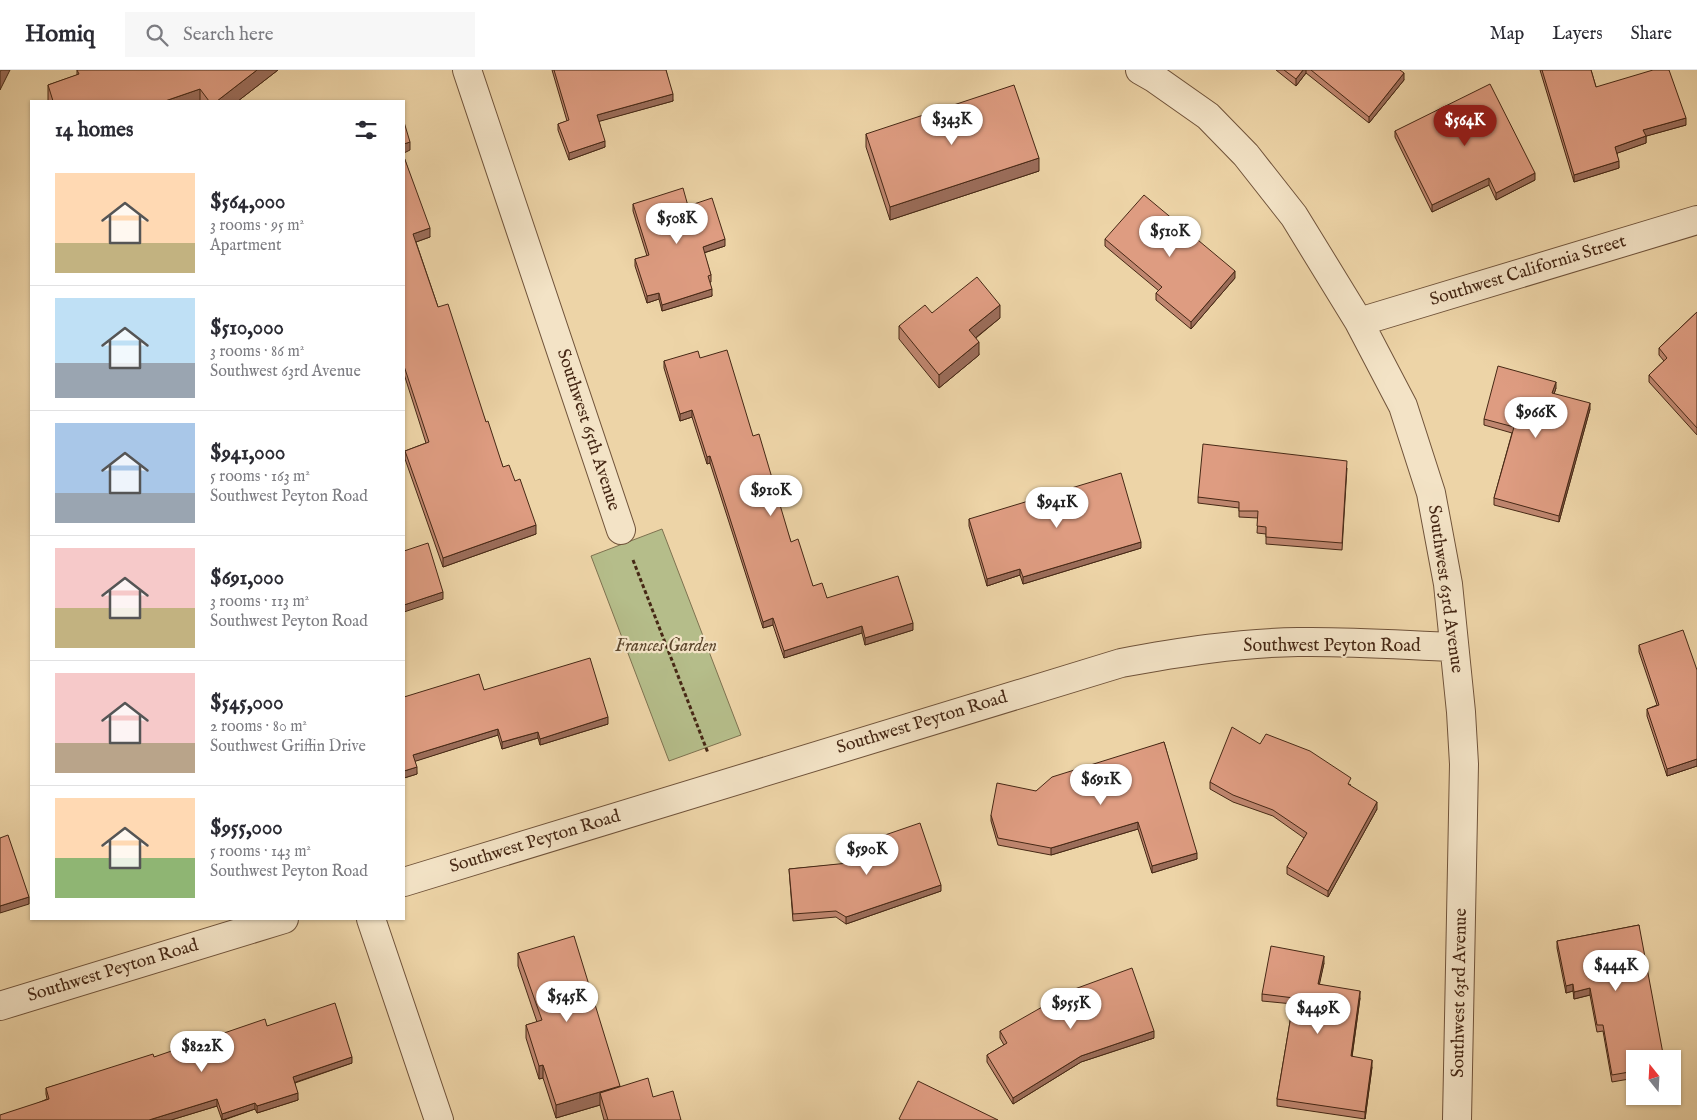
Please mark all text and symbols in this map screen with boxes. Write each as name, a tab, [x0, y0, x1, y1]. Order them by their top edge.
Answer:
search box	[125, 12, 475, 57]
text: Homiq	[25, 19, 95, 50]
icon: search	[143, 21, 171, 49]
text: Search here	[183, 23, 274, 47]
text: Map	[1490, 23, 1524, 46]
text: Layers	[1552, 23, 1603, 46]
text: Share	[1631, 23, 1672, 46]
pin: $343K	[917, 104, 987, 146]
pin: $564K	[1430, 104, 1500, 147]
text: $343K	[932, 110, 972, 130]
text: $564K	[1445, 111, 1485, 131]
icon: filters	[352, 116, 380, 144]
text: 14 homes	[55, 117, 133, 144]
text: $564,000	[210, 189, 285, 216]
icon: home	[95, 193, 155, 253]
pin: $508K	[642, 202, 712, 245]
text: $508K	[657, 209, 697, 229]
text: 3 rooms · 95 m²	[210, 216, 304, 236]
pin: $510K	[1135, 216, 1205, 258]
text: $510K	[1150, 222, 1190, 242]
street label: Southwest California Street	[1427, 230, 1629, 312]
text: Apartment	[210, 236, 281, 256]
text: $510,000	[210, 315, 284, 342]
icon: home	[95, 318, 155, 378]
text: 3 rooms · 86 m²	[210, 342, 304, 362]
street label: Southwest 65th Avenue	[551, 346, 625, 514]
text: Southwest 63rd Avenue	[210, 362, 361, 382]
pin: $966K	[1501, 396, 1571, 439]
text: $966K	[1516, 403, 1556, 423]
text: $941,000	[210, 440, 285, 467]
icon: home	[95, 443, 155, 503]
text: 5 rooms · 163 m²	[210, 467, 310, 487]
pin: $910K	[736, 474, 806, 517]
text: $910K	[750, 481, 792, 501]
pin: $941K	[1022, 486, 1092, 529]
text: Southwest Peyton Road	[210, 487, 368, 507]
text: $941K	[1036, 493, 1078, 513]
street label: Southwest 63rd Avenue	[1422, 503, 1468, 675]
text: $691,000	[210, 565, 284, 592]
icon: home	[95, 568, 155, 628]
text: 3 rooms · 113 m²	[210, 592, 309, 612]
text: Southwest Peyton Road	[210, 612, 368, 632]
park label: Frances Garden	[615, 635, 717, 658]
street label: Southwest Peyton Road	[1243, 635, 1421, 658]
street label: Southwest Peyton Road	[834, 686, 1011, 760]
text: $545,000	[210, 690, 284, 717]
icon: home	[95, 693, 155, 753]
text: 2 rooms · 80 m²	[210, 717, 307, 737]
text: Southwest Griffin Drive	[210, 737, 366, 757]
pin: $691K	[1066, 764, 1136, 806]
text: $691K	[1081, 770, 1121, 790]
street label: Southwest Peyton Road	[447, 805, 624, 879]
text: $955,000	[210, 815, 283, 842]
icon: home	[95, 818, 155, 878]
pin: $590K	[832, 834, 902, 876]
text: $590K	[846, 840, 888, 860]
text: 5 rooms · 143 m²	[210, 842, 311, 862]
text: Southwest Peyton Road	[210, 862, 368, 882]
street label: Southwest 63rd Avenue	[1447, 908, 1473, 1078]
street label: Southwest Peyton Road	[25, 934, 202, 1008]
pin: $444K	[1581, 950, 1651, 992]
text: $444K	[1594, 956, 1638, 976]
pin: $545K	[532, 980, 602, 1023]
text: $545K	[547, 987, 587, 1007]
pin: $955K	[1036, 988, 1106, 1030]
pin: $449K	[1283, 992, 1353, 1035]
text: $955K	[1051, 994, 1091, 1014]
text: $449K	[1296, 999, 1340, 1019]
pin: $822K	[167, 1030, 237, 1073]
text: $822K	[181, 1037, 223, 1057]
north arrow	[1626, 1050, 1681, 1105]
map controls	[1626, 1050, 1681, 1105]

